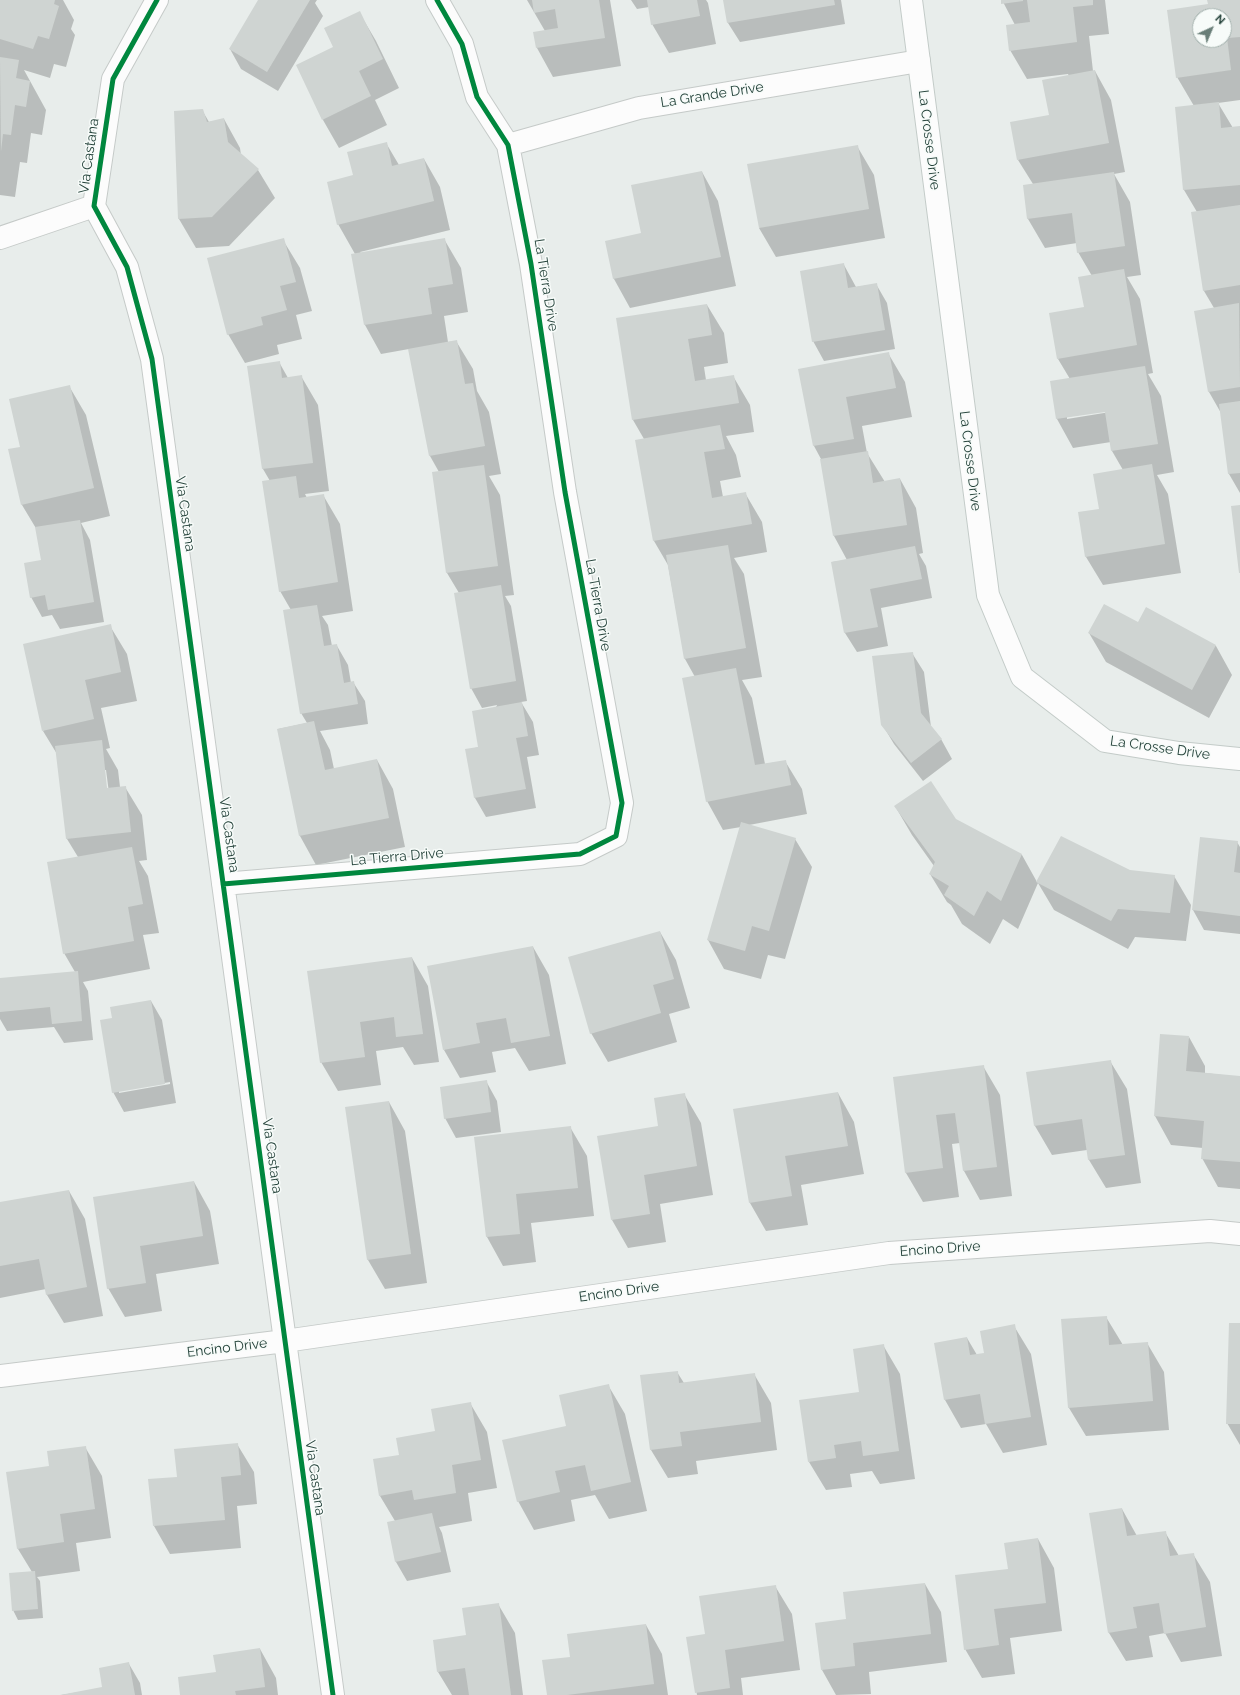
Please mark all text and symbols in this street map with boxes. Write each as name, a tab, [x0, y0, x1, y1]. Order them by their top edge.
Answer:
north arrow	[1192, 8, 1232, 48]
text: N	[1212, 12, 1228, 27]
street label: La Grande Drive	[659, 79, 765, 111]
street label: La Crosse Drive	[915, 89, 943, 191]
street label: Via Castana	[75, 117, 103, 195]
street label: La Tierra Drive	[530, 237, 562, 333]
street label: La Crosse Drive	[956, 410, 984, 512]
street label: Via Castana	[171, 475, 199, 553]
street label: La Tierra Drive	[582, 557, 614, 653]
street label: La Crosse Drive	[1109, 733, 1211, 763]
street label: Via Castana	[215, 796, 243, 874]
street label: La Tierra Drive	[350, 845, 444, 869]
street label: Via Castana	[258, 1117, 286, 1195]
street label: Encino Drive	[899, 1238, 981, 1260]
street label: Encino Drive	[578, 1278, 660, 1306]
street label: Encino Drive	[186, 1335, 268, 1361]
street label: Via Castana	[301, 1439, 329, 1517]

